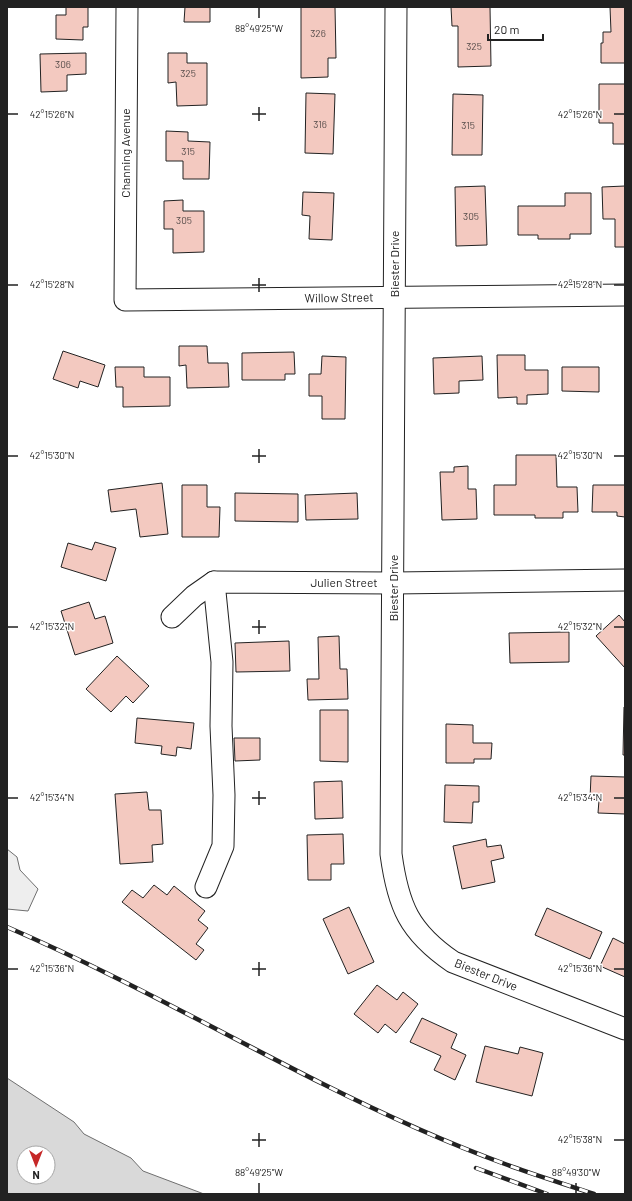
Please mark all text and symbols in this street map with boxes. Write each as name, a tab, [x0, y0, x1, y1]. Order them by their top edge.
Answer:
scale bar	[488, 16, 543, 42]
text: 88°49'25"W	[235, 22, 283, 34]
text: 20 m	[494, 22, 520, 36]
house number: 326	[310, 27, 326, 39]
house number: 325	[466, 40, 482, 52]
house number: 306	[55, 58, 71, 70]
house number: 325	[180, 67, 196, 79]
text: 42°15'26"N	[30, 108, 74, 120]
street label: Channing Avenue	[118, 108, 132, 198]
text: 42°15'26"N	[558, 108, 602, 120]
house number: 316	[313, 118, 327, 130]
house number: 315	[461, 119, 475, 131]
house number: 315	[181, 145, 195, 157]
house number: 305	[463, 210, 479, 222]
house number: 305	[176, 214, 192, 226]
street label: Biester Drive	[387, 231, 401, 297]
text: 42°15'28"N	[30, 278, 74, 290]
text: 42°15'28"N	[558, 278, 602, 290]
street label: Willow Street	[304, 289, 374, 305]
text: 42°15'30"N	[30, 449, 74, 461]
text: 42°15'30"N	[558, 449, 602, 461]
street label: Biester Drive	[386, 555, 400, 621]
street label: Julien Street	[310, 575, 378, 589]
text: 42°15'32"N	[30, 620, 74, 632]
text: 42°15'32"N	[558, 620, 602, 632]
text: 42°15'34"N	[30, 791, 74, 803]
text: 42°15'34"N	[558, 791, 602, 803]
street label: Biester Drive	[453, 955, 520, 993]
text: 42°15'36"N	[30, 962, 74, 974]
text: 42°15'36"N	[558, 962, 602, 974]
text: 42°15'38"N	[558, 1133, 602, 1145]
north arrow	[16, 1145, 56, 1185]
text: 88°49'25"W	[235, 1166, 283, 1178]
text: 88°49'30"W	[552, 1166, 600, 1178]
text: N	[32, 1169, 40, 1182]

